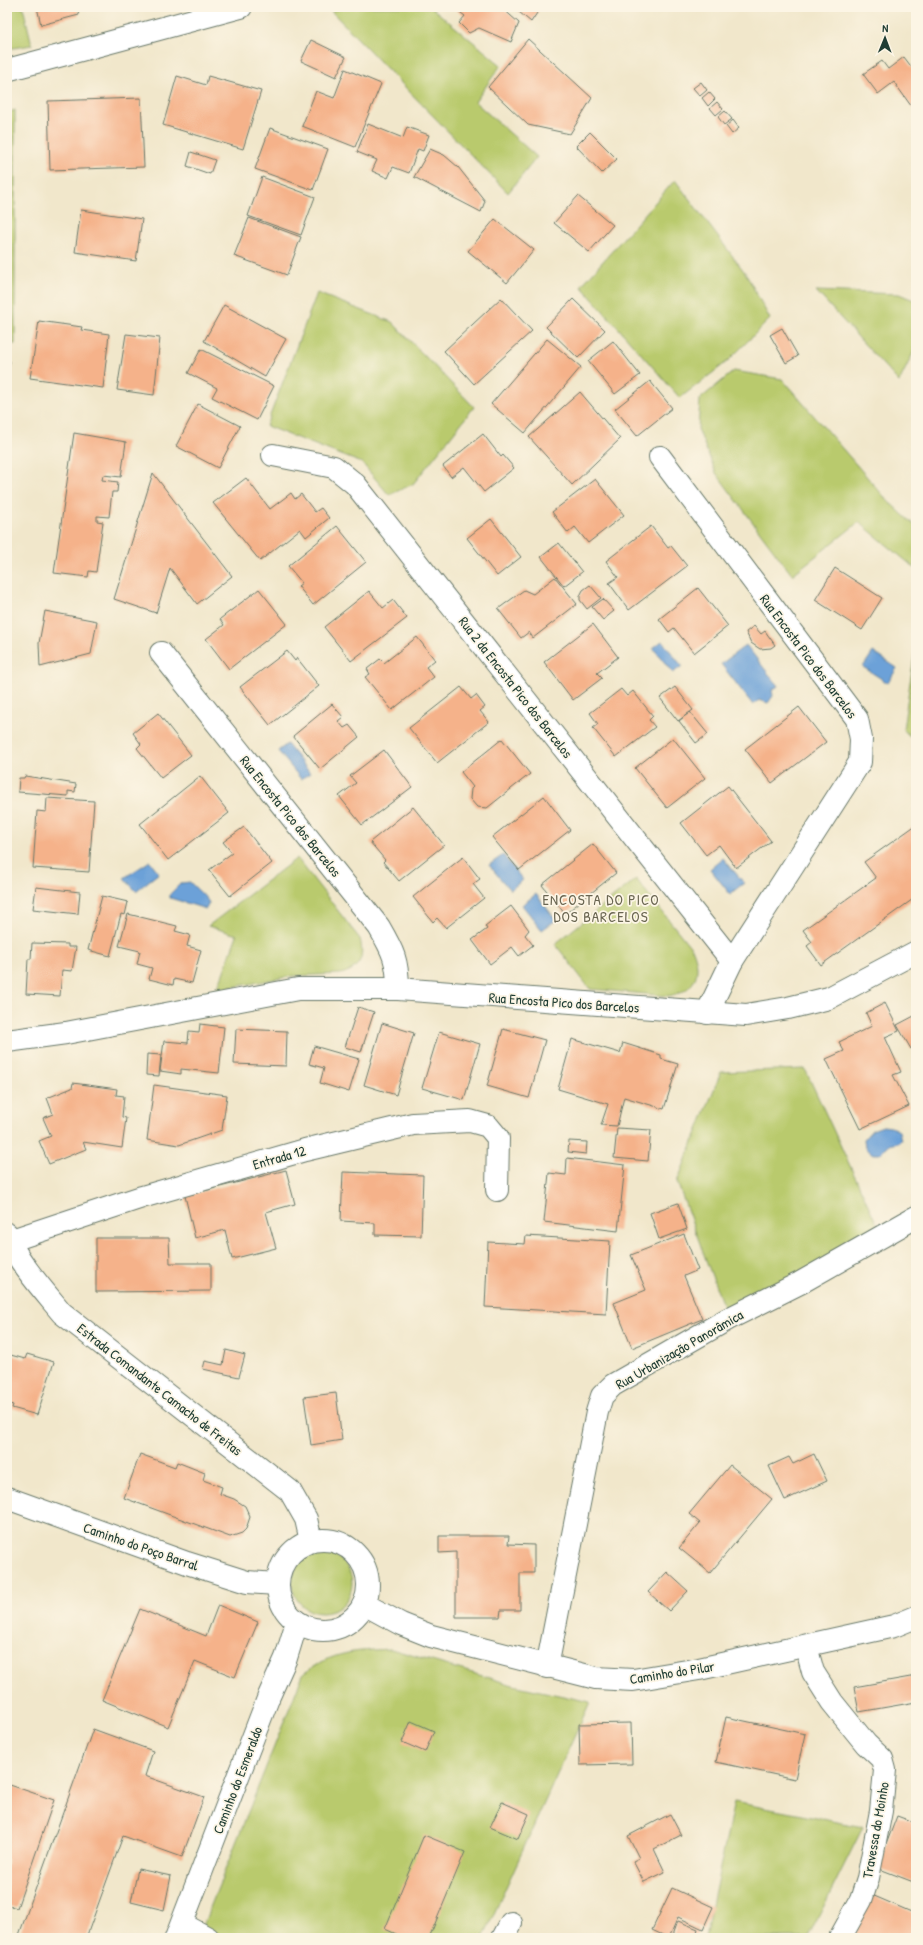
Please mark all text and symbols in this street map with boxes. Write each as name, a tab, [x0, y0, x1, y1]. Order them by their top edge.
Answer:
north arrow	[865, 18, 905, 58]
text: N	[882, 21, 888, 35]
street label: Rua Encosta Pico dos Barcelos	[756, 590, 862, 722]
street label: Rua 2 da Encosta Pico dos Barcelos	[455, 612, 577, 762]
street label: Rua Encosta Pico dos Barcelos	[236, 751, 346, 881]
district label: ENCOSTA DO PICO DOS BARCELOS	[542, 889, 660, 927]
street label: Rua Encosta Pico dos Barcelos	[488, 987, 640, 1017]
street label: Entrada 12	[250, 1140, 308, 1174]
street label: Rua Urbanização Panorâmica	[612, 1304, 747, 1393]
street label: Estrada Comandante Camacho de Freitas	[74, 1319, 246, 1459]
street label: Caminho do Poço Barral	[81, 1517, 201, 1575]
street label: Caminho do Pilar	[628, 1656, 716, 1688]
street label: Caminho do Esmeraldo	[208, 1723, 266, 1836]
street label: Travessa do Moinho	[857, 1780, 893, 1880]

